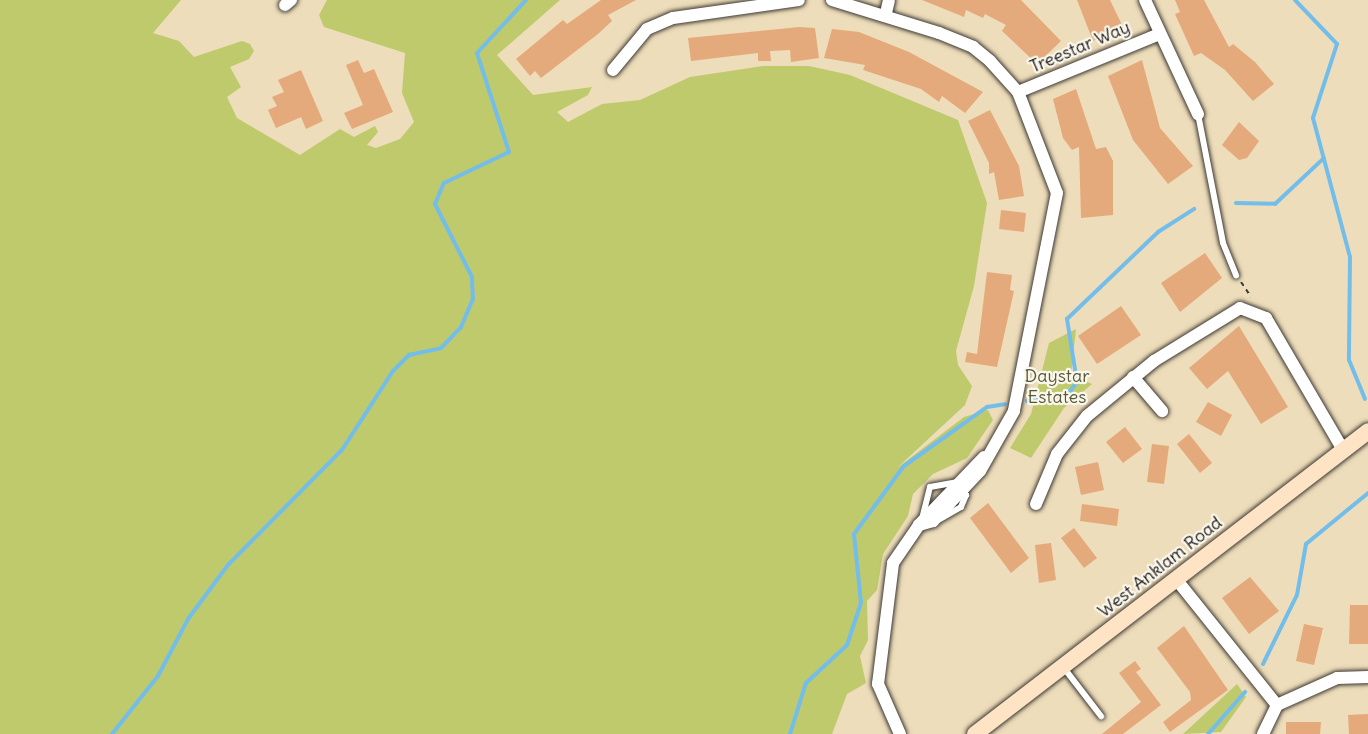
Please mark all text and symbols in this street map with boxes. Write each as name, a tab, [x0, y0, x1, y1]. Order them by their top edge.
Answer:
street label: Treestar Way	[1027, 16, 1133, 78]
park label: Daystar Estates	[1024, 366, 1090, 409]
street label: West Anklam Road	[1094, 512, 1226, 622]

